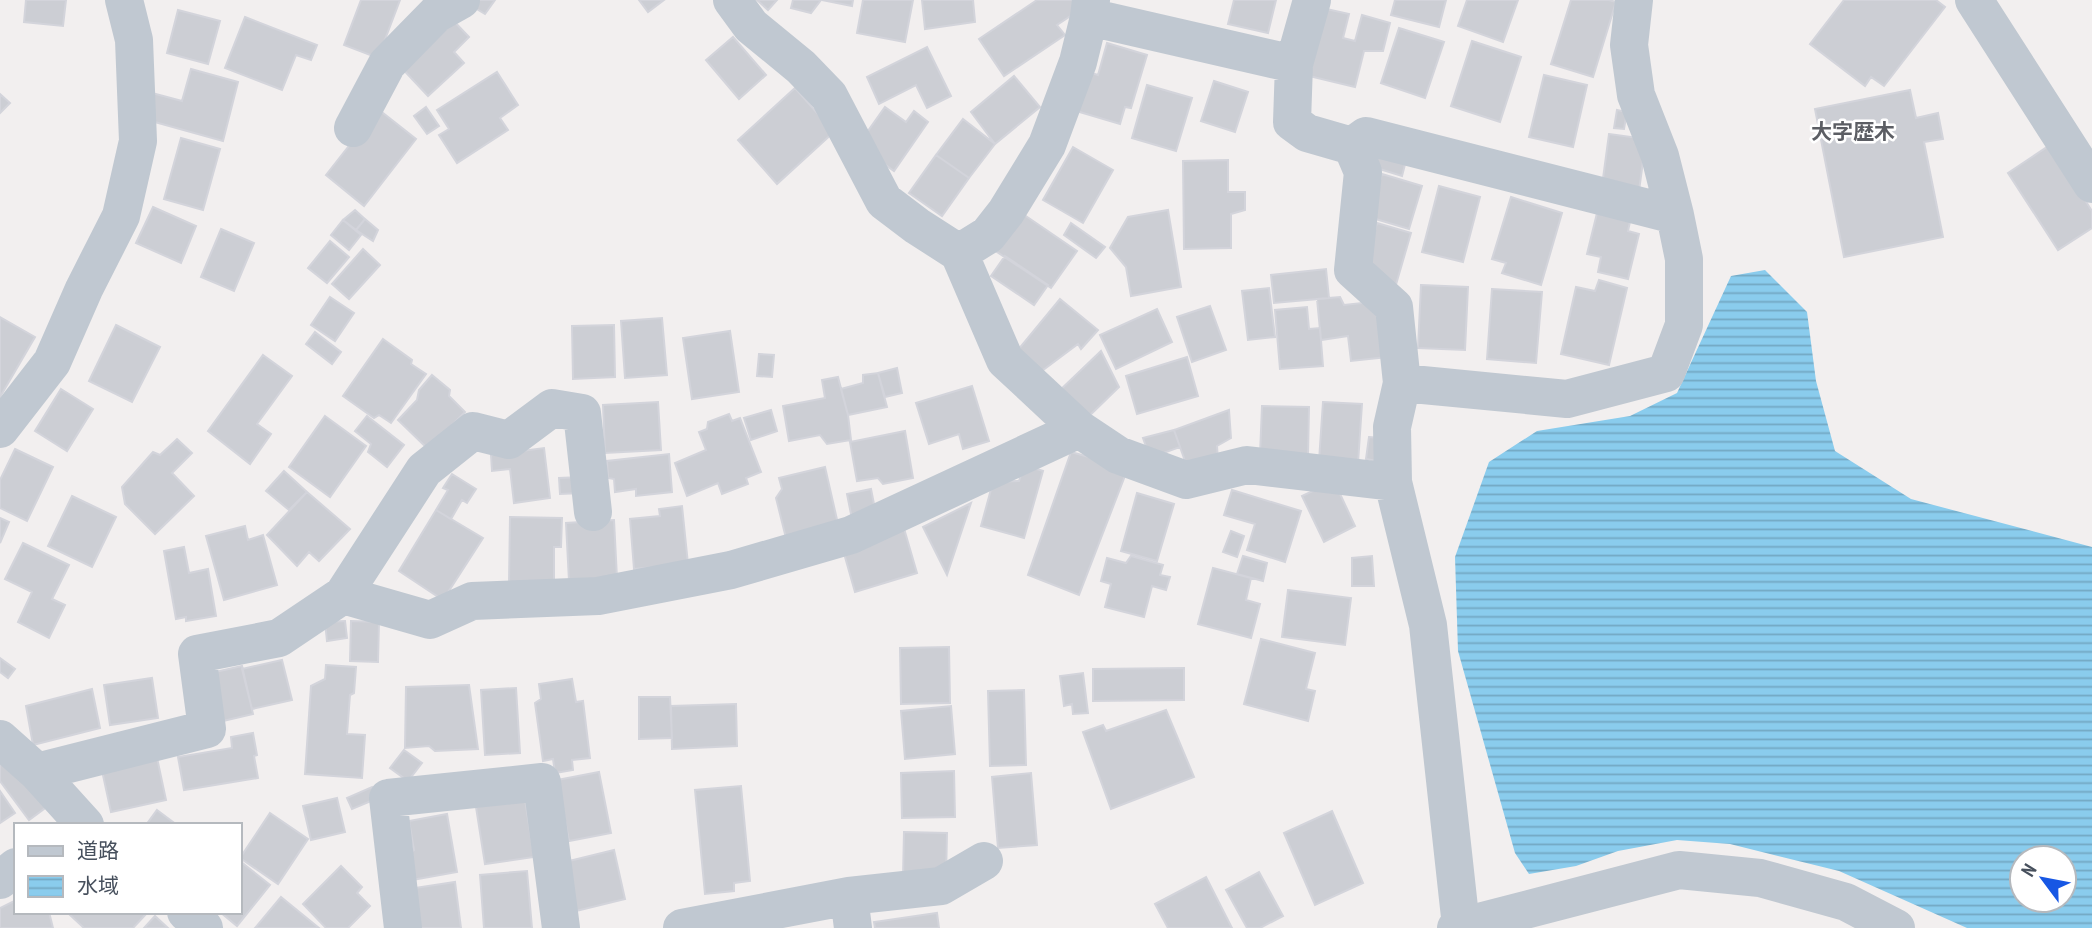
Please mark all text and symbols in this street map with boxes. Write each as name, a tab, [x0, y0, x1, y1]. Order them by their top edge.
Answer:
district label: 大字歴木	[1811, 118, 1895, 145]
legend	[14, 823, 242, 914]
text: 道路	[77, 837, 119, 864]
north arrow	[2008, 844, 2078, 914]
text: N	[2016, 859, 2041, 881]
text: 水域	[77, 872, 119, 899]

